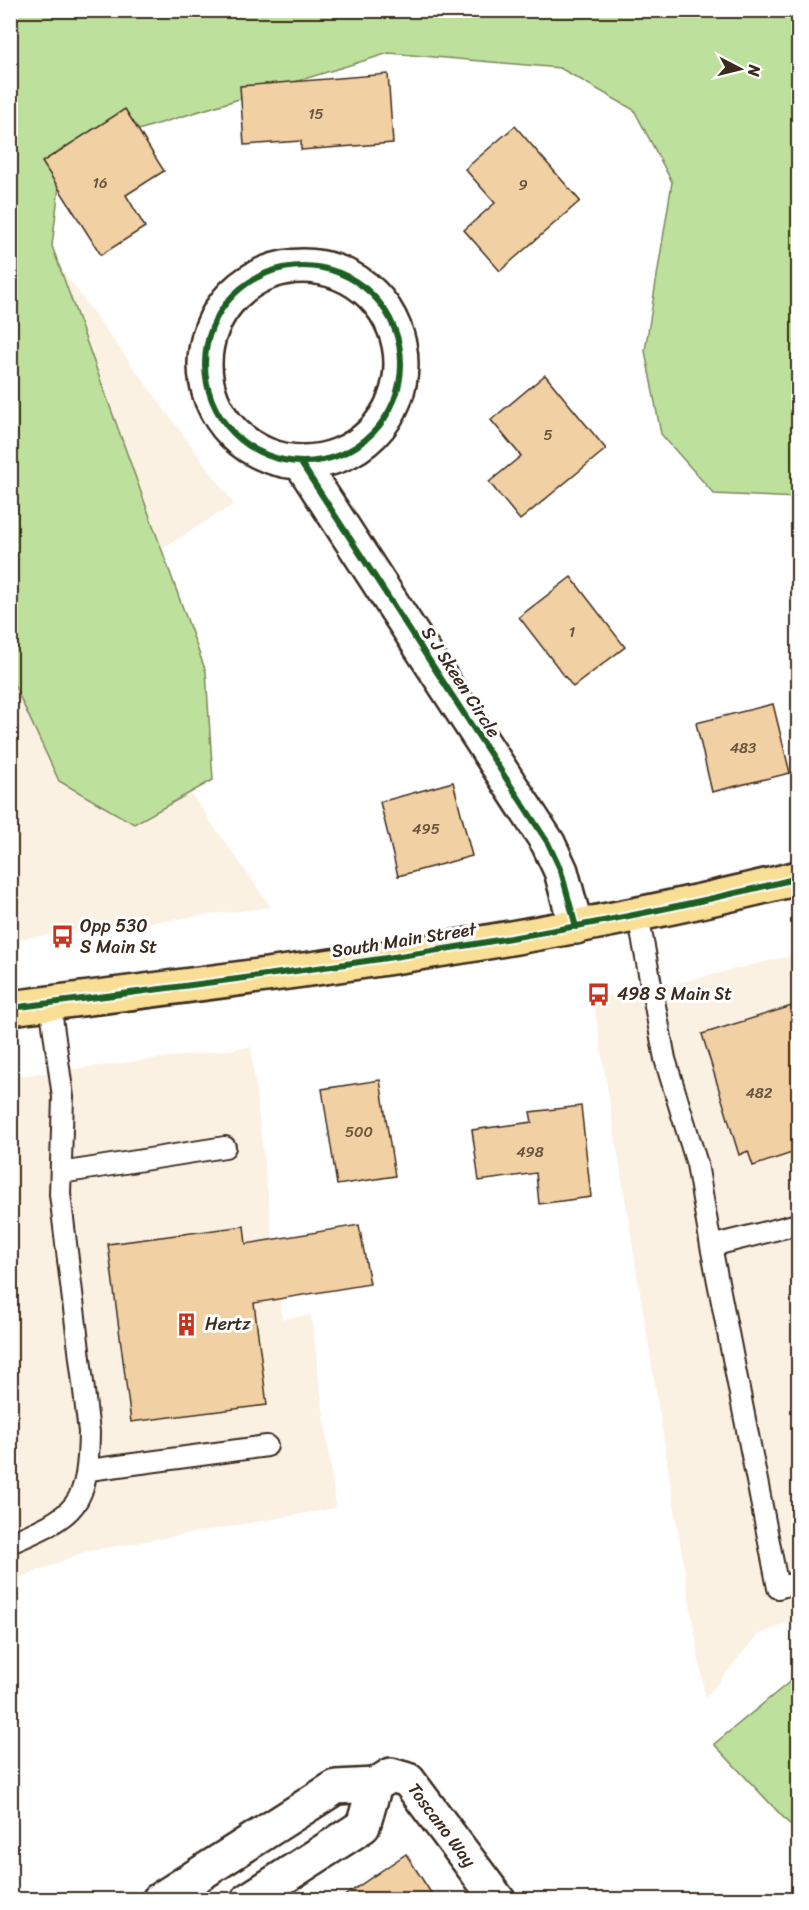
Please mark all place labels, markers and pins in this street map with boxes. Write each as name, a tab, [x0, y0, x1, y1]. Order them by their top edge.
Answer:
place label: Opp 530 S Main St	[80, 910, 157, 963]
bus stop icon: Opp 530 S Main St	[49, 923, 75, 949]
place label: 498 S Main St	[617, 978, 732, 1010]
bus stop icon: 498 S Main St	[586, 981, 612, 1007]
place label: Hertz	[205, 1308, 251, 1340]
building icon: Hertz	[174, 1311, 200, 1337]

